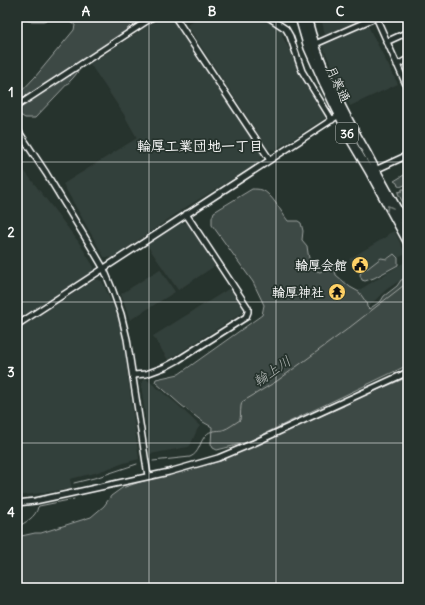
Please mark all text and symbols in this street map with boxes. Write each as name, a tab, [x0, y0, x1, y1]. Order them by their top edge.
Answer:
text: A	[82, 3, 91, 20]
text: B	[208, 3, 217, 20]
text: C	[336, 3, 345, 20]
street label: 月寒通	[322, 63, 354, 105]
text: 1	[8, 84, 14, 101]
road number: 36	[336, 123, 358, 143]
district label: 輪厚工業団地一丁目	[137, 137, 263, 155]
one-way arrow	[387, 205, 394, 213]
text: 2	[7, 224, 15, 241]
public building icon: 輪厚会館	[350, 255, 370, 275]
place label: 輪厚会館	[295, 257, 347, 274]
temple icon: 輪厚神社	[327, 282, 347, 302]
place label: 輪厚神社	[272, 284, 324, 301]
water label: 輪上川	[250, 352, 294, 390]
text: 3	[7, 364, 15, 381]
text: 4	[7, 504, 15, 521]

